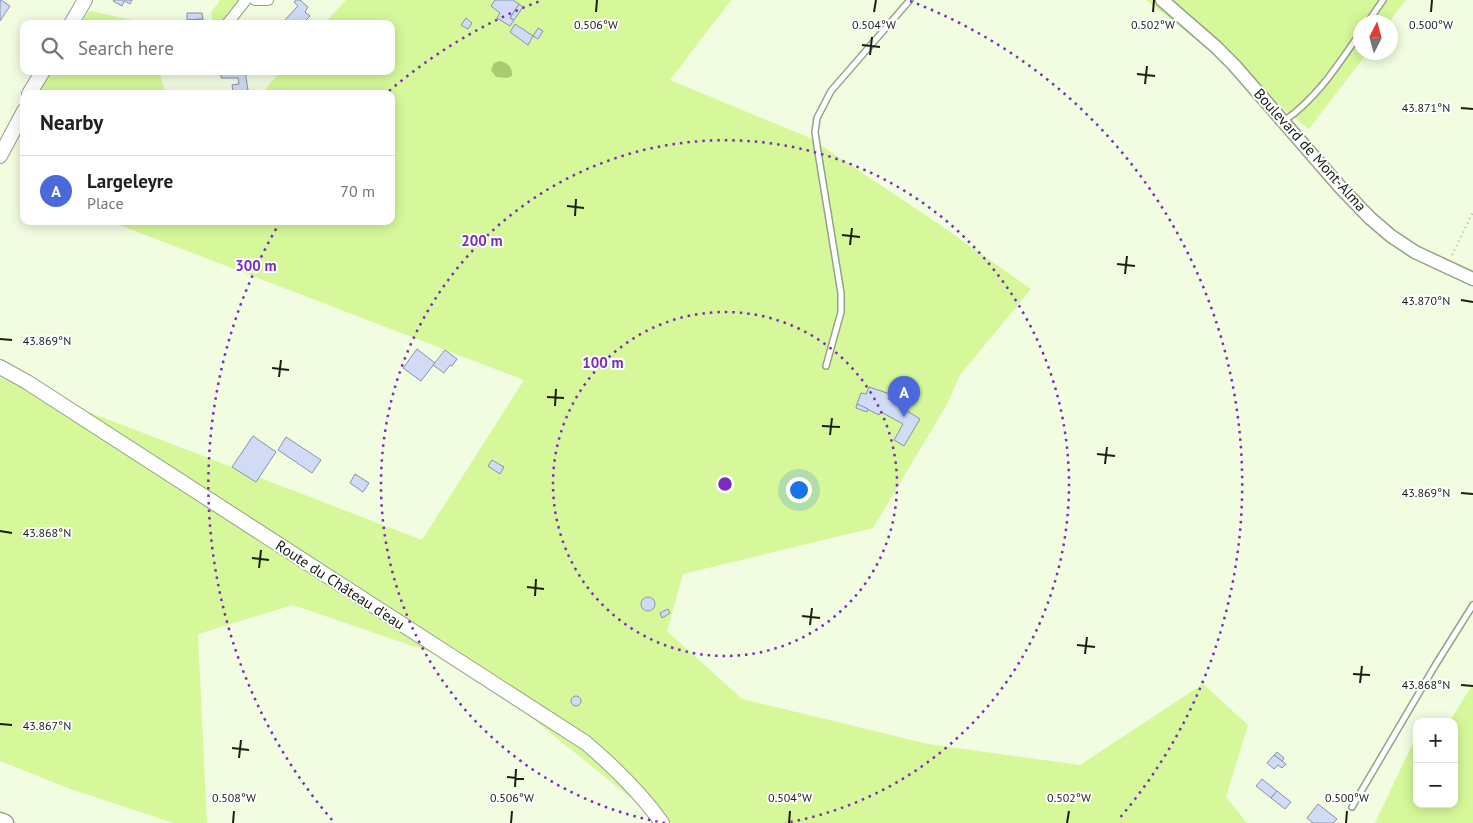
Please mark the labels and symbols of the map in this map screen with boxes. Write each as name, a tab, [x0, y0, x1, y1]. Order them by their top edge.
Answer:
north arrow	[1353, 15, 1398, 60]
text: 0.506°W	[574, 17, 618, 32]
text: 0.504°W	[852, 17, 896, 32]
text: 0.502°W	[1131, 17, 1175, 32]
text: 0.500°W	[1409, 17, 1453, 32]
street label: Boulevard de Mont-Alma	[1250, 84, 1371, 215]
text: 43.871°N	[1402, 100, 1450, 115]
text: 200 m	[461, 231, 503, 250]
text: 300 m	[235, 256, 277, 275]
text: 43.870°N	[1402, 293, 1450, 308]
text: 43.869°N	[23, 333, 71, 348]
text: 100 m	[582, 353, 624, 372]
pin: A	[888, 376, 920, 417]
centre of rings	[716, 475, 734, 493]
your location	[786, 477, 812, 503]
text: 43.869°N	[1402, 485, 1450, 500]
text: 43.868°N	[23, 525, 71, 540]
street label: Route du Château d'eau	[272, 536, 408, 633]
text: 43.868°N	[1402, 677, 1450, 692]
text: 43.867°N	[23, 718, 71, 733]
text: 0.508°W	[212, 790, 256, 805]
text: 0.506°W	[490, 790, 534, 805]
text: 0.504°W	[768, 790, 812, 805]
text: 0.502°W	[1047, 790, 1091, 805]
text: 0.500°W	[1325, 790, 1369, 805]

